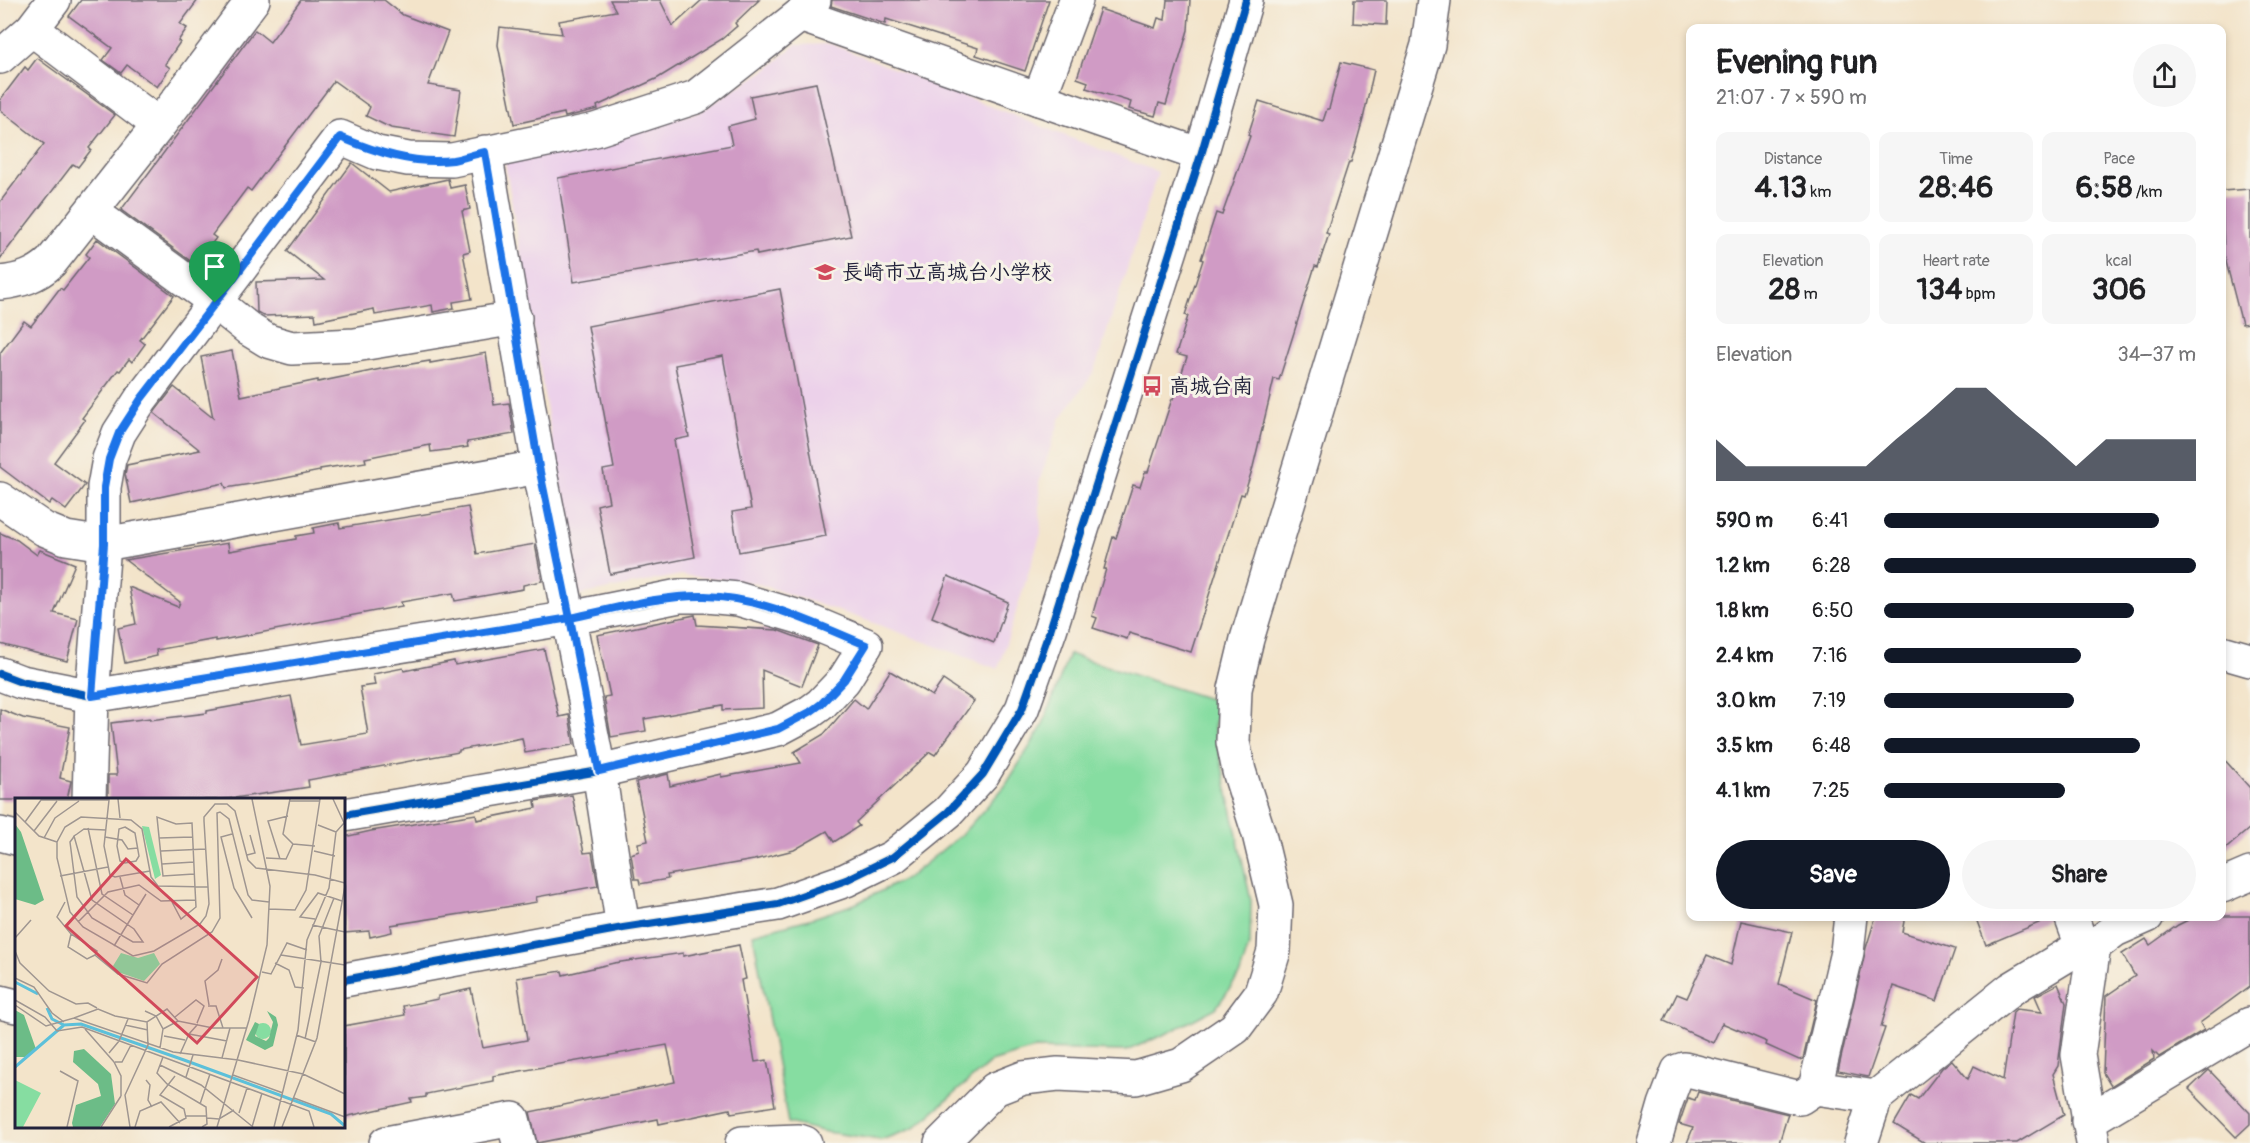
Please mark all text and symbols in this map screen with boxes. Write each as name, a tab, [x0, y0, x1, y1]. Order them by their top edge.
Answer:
text: Evening run	[1716, 42, 1877, 83]
button: share	[2133, 44, 2196, 107]
text: 21:07 · 7 × 590 m	[1716, 85, 1867, 110]
text: Distance	[1764, 149, 1822, 169]
text: Time	[1939, 149, 1973, 169]
text: Pace	[2103, 149, 2135, 169]
text: 4.13	[1755, 169, 1807, 206]
text: 28:46	[1919, 169, 1993, 206]
text: 6:58	[2076, 169, 2132, 206]
text: km	[1807, 182, 1831, 202]
text: /km	[2132, 182, 2162, 202]
pin	[189, 241, 240, 303]
icon: arrive	[198, 250, 231, 283]
text: Elevation	[1763, 251, 1823, 271]
text: Heart rate	[1922, 251, 1990, 271]
text: kcal	[2106, 251, 2132, 271]
place label: 長崎市立高城台小学校	[842, 259, 1052, 286]
school or university icon: 長崎市立高城台小学校	[813, 260, 837, 284]
text: 28	[1768, 271, 1800, 308]
text: 134	[1917, 271, 1962, 308]
text: 306	[2092, 271, 2146, 308]
text: m	[1800, 284, 1818, 304]
text: bpm	[1962, 284, 1995, 304]
text: Elevation	[1716, 342, 1792, 367]
text: 34–37 m	[2118, 342, 2196, 367]
place label: 高城台南	[1169, 373, 1253, 400]
bus stop icon: 高城台南	[1140, 374, 1164, 398]
text: 590 m	[1716, 508, 1773, 533]
text: 6:41	[1812, 508, 1848, 533]
text: 1.2 km	[1716, 553, 1770, 578]
text: 6:28	[1812, 553, 1850, 578]
text: 1.8 km	[1716, 598, 1769, 623]
text: 6:50	[1812, 598, 1853, 623]
text: 2.4 km	[1716, 643, 1774, 668]
text: 7:16	[1812, 643, 1847, 668]
text: 3.0 km	[1716, 688, 1776, 713]
text: 7:19	[1812, 688, 1846, 713]
text: 3.5 km	[1716, 733, 1773, 758]
text: 6:48	[1812, 733, 1851, 758]
text: 4.1 km	[1716, 778, 1770, 803]
text: 7:25	[1812, 778, 1850, 803]
inset map	[15, 798, 345, 1128]
button: Save	[1716, 840, 1950, 909]
button: Share	[1962, 840, 2196, 909]

